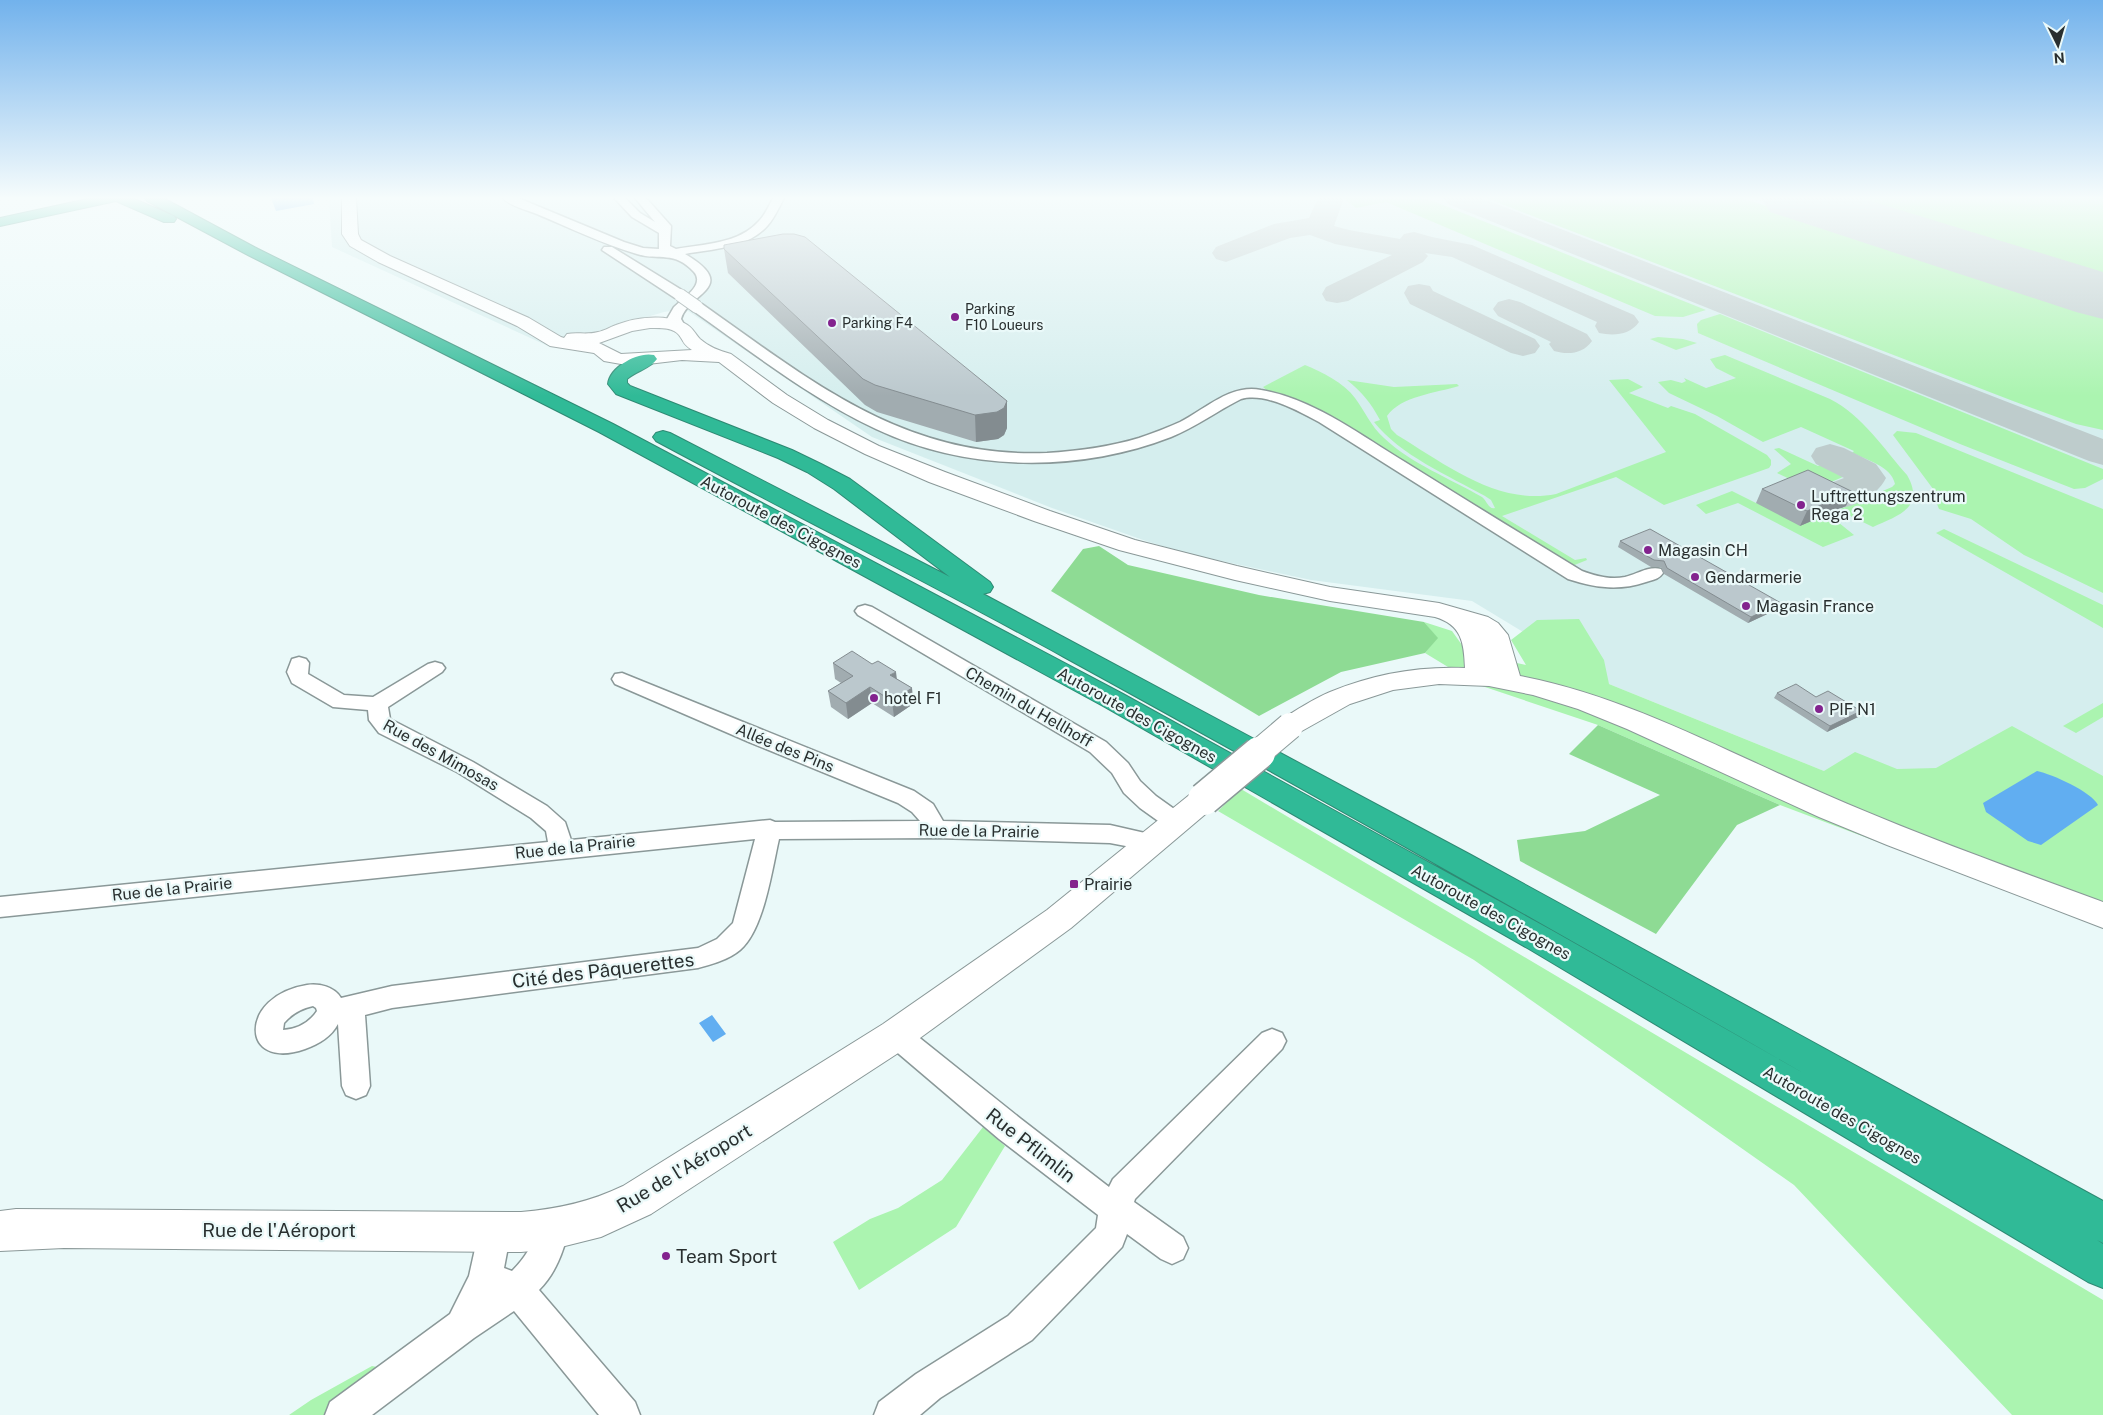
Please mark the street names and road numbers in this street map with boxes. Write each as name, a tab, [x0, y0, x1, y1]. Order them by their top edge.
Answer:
street label: Autoroute des Cigognes	[697, 472, 865, 572]
street label: Chemin du Hellhoff	[962, 663, 1096, 751]
street label: Autoroute des Cigognes	[1054, 663, 1220, 767]
street label: Rue des Mimosas	[380, 715, 502, 795]
street label: Allée des Pins	[733, 720, 837, 776]
street label: Rue de la Prairie	[918, 820, 1040, 842]
street label: Rue de la Prairie	[514, 831, 636, 863]
street label: Autoroute des Cigognes	[1408, 860, 1574, 964]
street label: Rue de la Prairie	[111, 873, 233, 905]
street label: Cité des Pâquerettes	[511, 948, 695, 992]
street label: Autoroute des Cigognes	[1760, 1062, 1924, 1168]
street label: Rue Pflimlin	[982, 1103, 1080, 1187]
street label: Rue de l'Aéroport	[613, 1119, 755, 1217]
street label: Rue de l'Aéroport	[202, 1219, 356, 1241]

